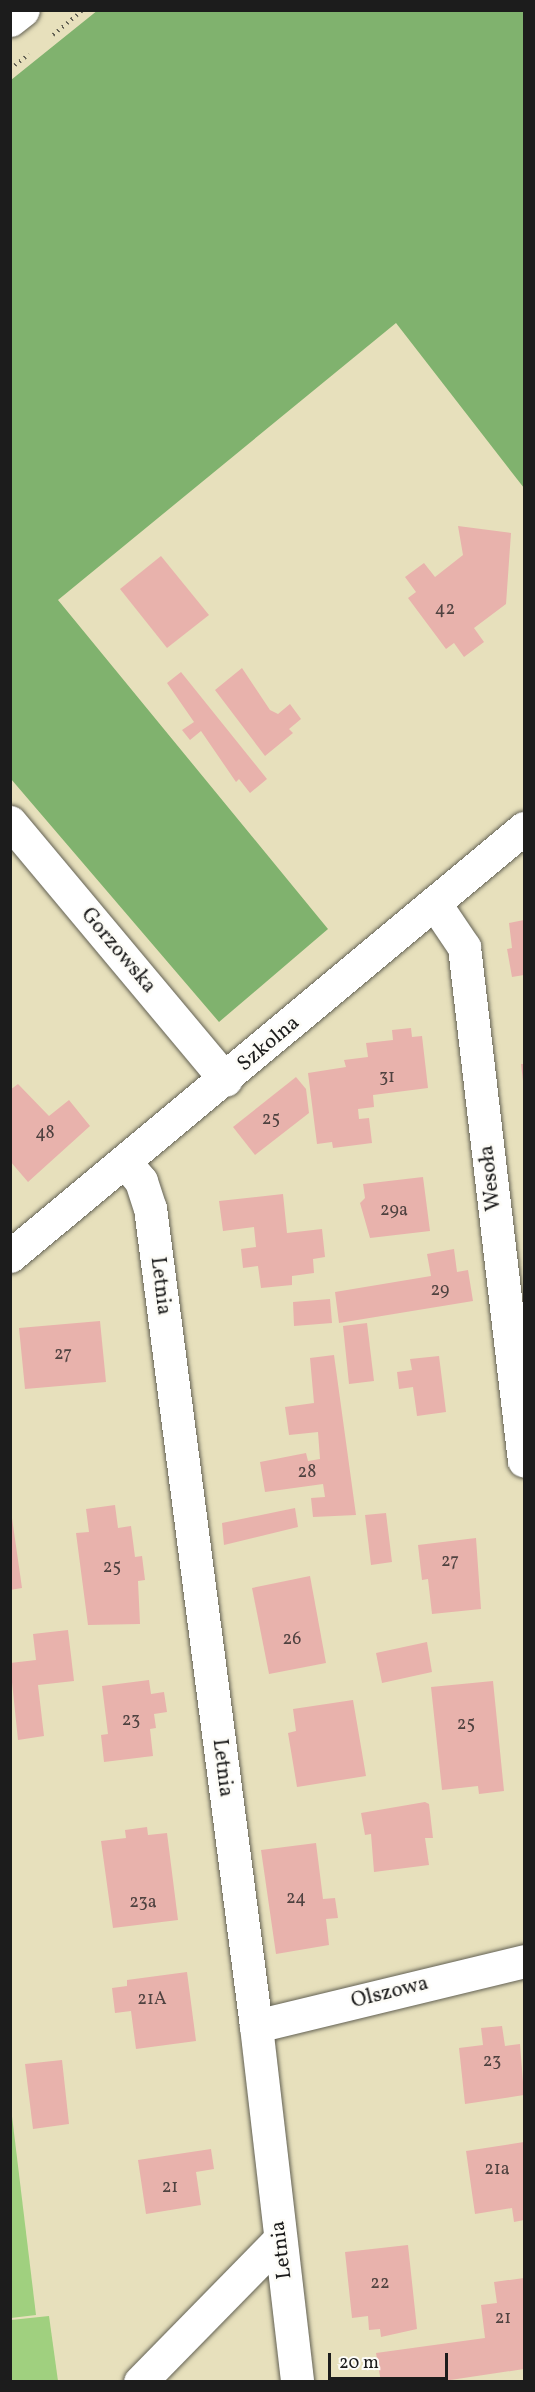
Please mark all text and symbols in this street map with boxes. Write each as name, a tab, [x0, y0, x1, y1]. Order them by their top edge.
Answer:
house number: 42	[435, 599, 455, 621]
street label: Gorzowska	[75, 903, 161, 999]
street label: Szkolna	[233, 1011, 305, 1077]
house number: 31	[379, 1067, 395, 1089]
house number: 25	[262, 1109, 280, 1131]
house number: 48	[35, 1123, 55, 1145]
street label: Wesoła	[474, 1144, 508, 1212]
house number: 29a	[380, 1200, 408, 1222]
street label: Letnia	[144, 1255, 176, 1317]
house number: 29	[431, 1280, 449, 1302]
house number: 27	[54, 1344, 72, 1366]
house number: 28	[298, 1462, 316, 1484]
house number: 27	[441, 1551, 459, 1573]
house number: 25	[103, 1557, 121, 1579]
house number: 26	[283, 1629, 301, 1651]
house number: 23	[122, 1710, 140, 1732]
house number: 25	[457, 1714, 475, 1736]
street label: Letnia	[206, 1737, 238, 1799]
house number: 24	[286, 1888, 306, 1910]
house number: 23a	[129, 1892, 157, 1914]
street label: Olszowa	[349, 1971, 431, 2015]
house number: 21A	[137, 1989, 167, 2011]
house number: 23	[483, 2051, 501, 2073]
house number: 21a	[484, 2159, 510, 2181]
house number: 21	[162, 2177, 178, 2199]
street label: Letnia	[266, 2219, 298, 2281]
house number: 22	[370, 2273, 390, 2295]
house number: 21	[495, 2308, 511, 2330]
scale bar	[331, 2341, 451, 2379]
text: 20 m	[339, 2351, 379, 2376]

